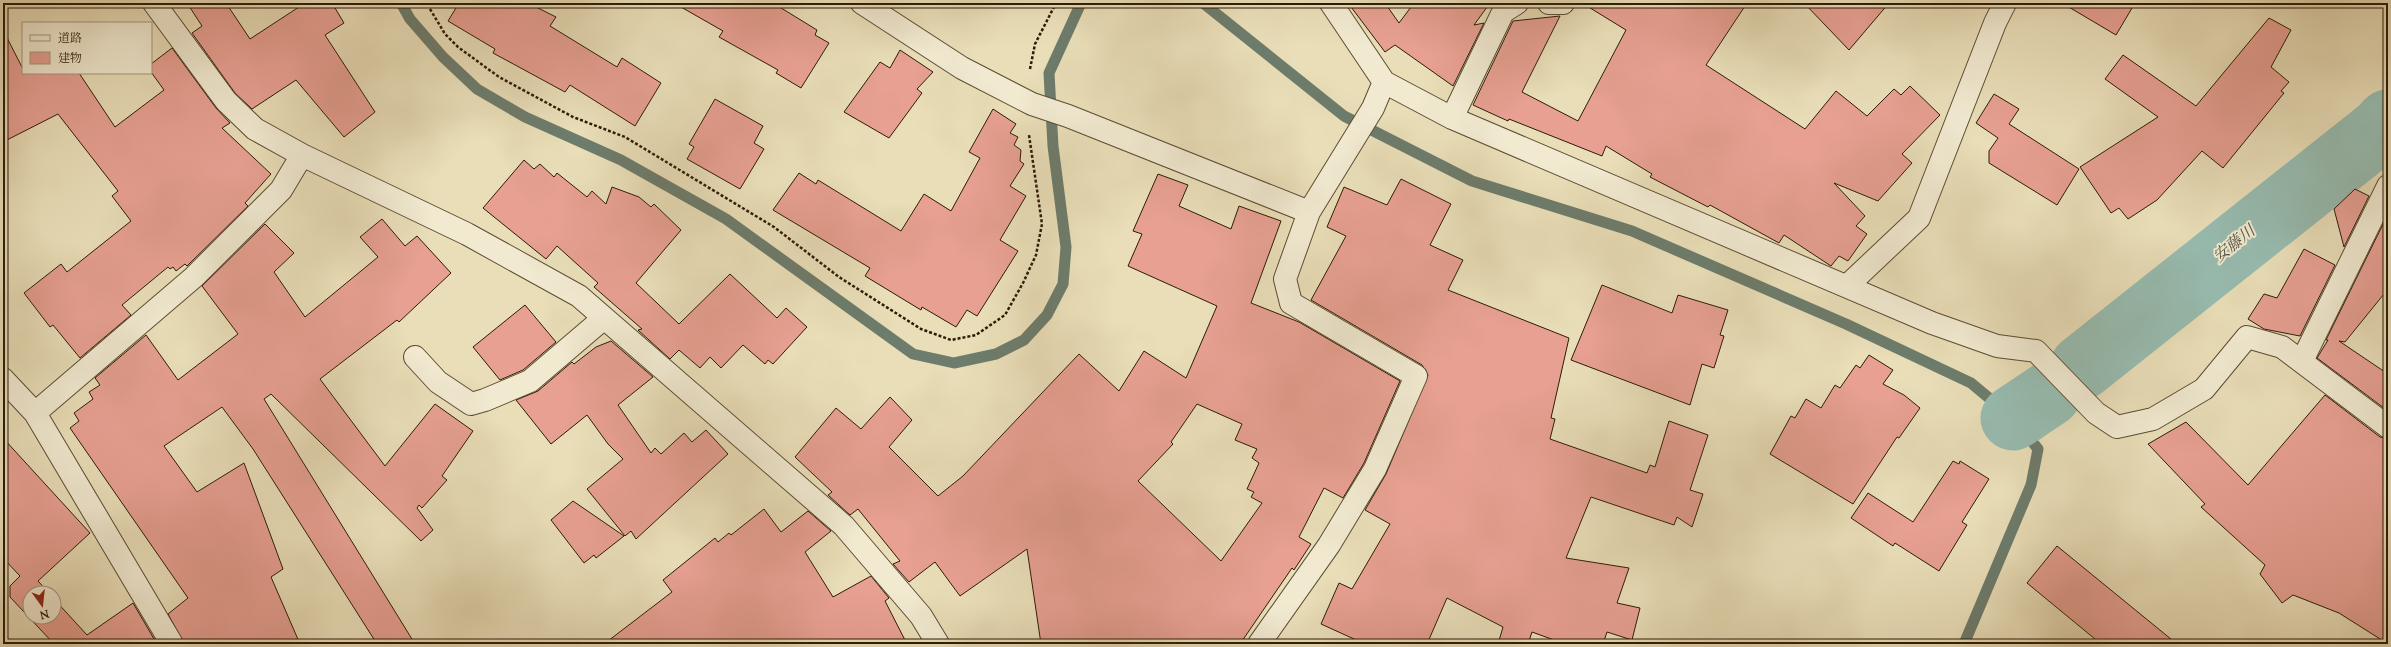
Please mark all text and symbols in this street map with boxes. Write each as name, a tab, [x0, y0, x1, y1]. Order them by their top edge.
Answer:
legend	[22, 22, 152, 74]
text: 道路	[58, 30, 82, 48]
text: 建物	[58, 50, 82, 68]
water label: 安藤川	[2209, 220, 2262, 269]
north arrow	[22, 585, 62, 625]
text: N	[38, 605, 52, 623]

